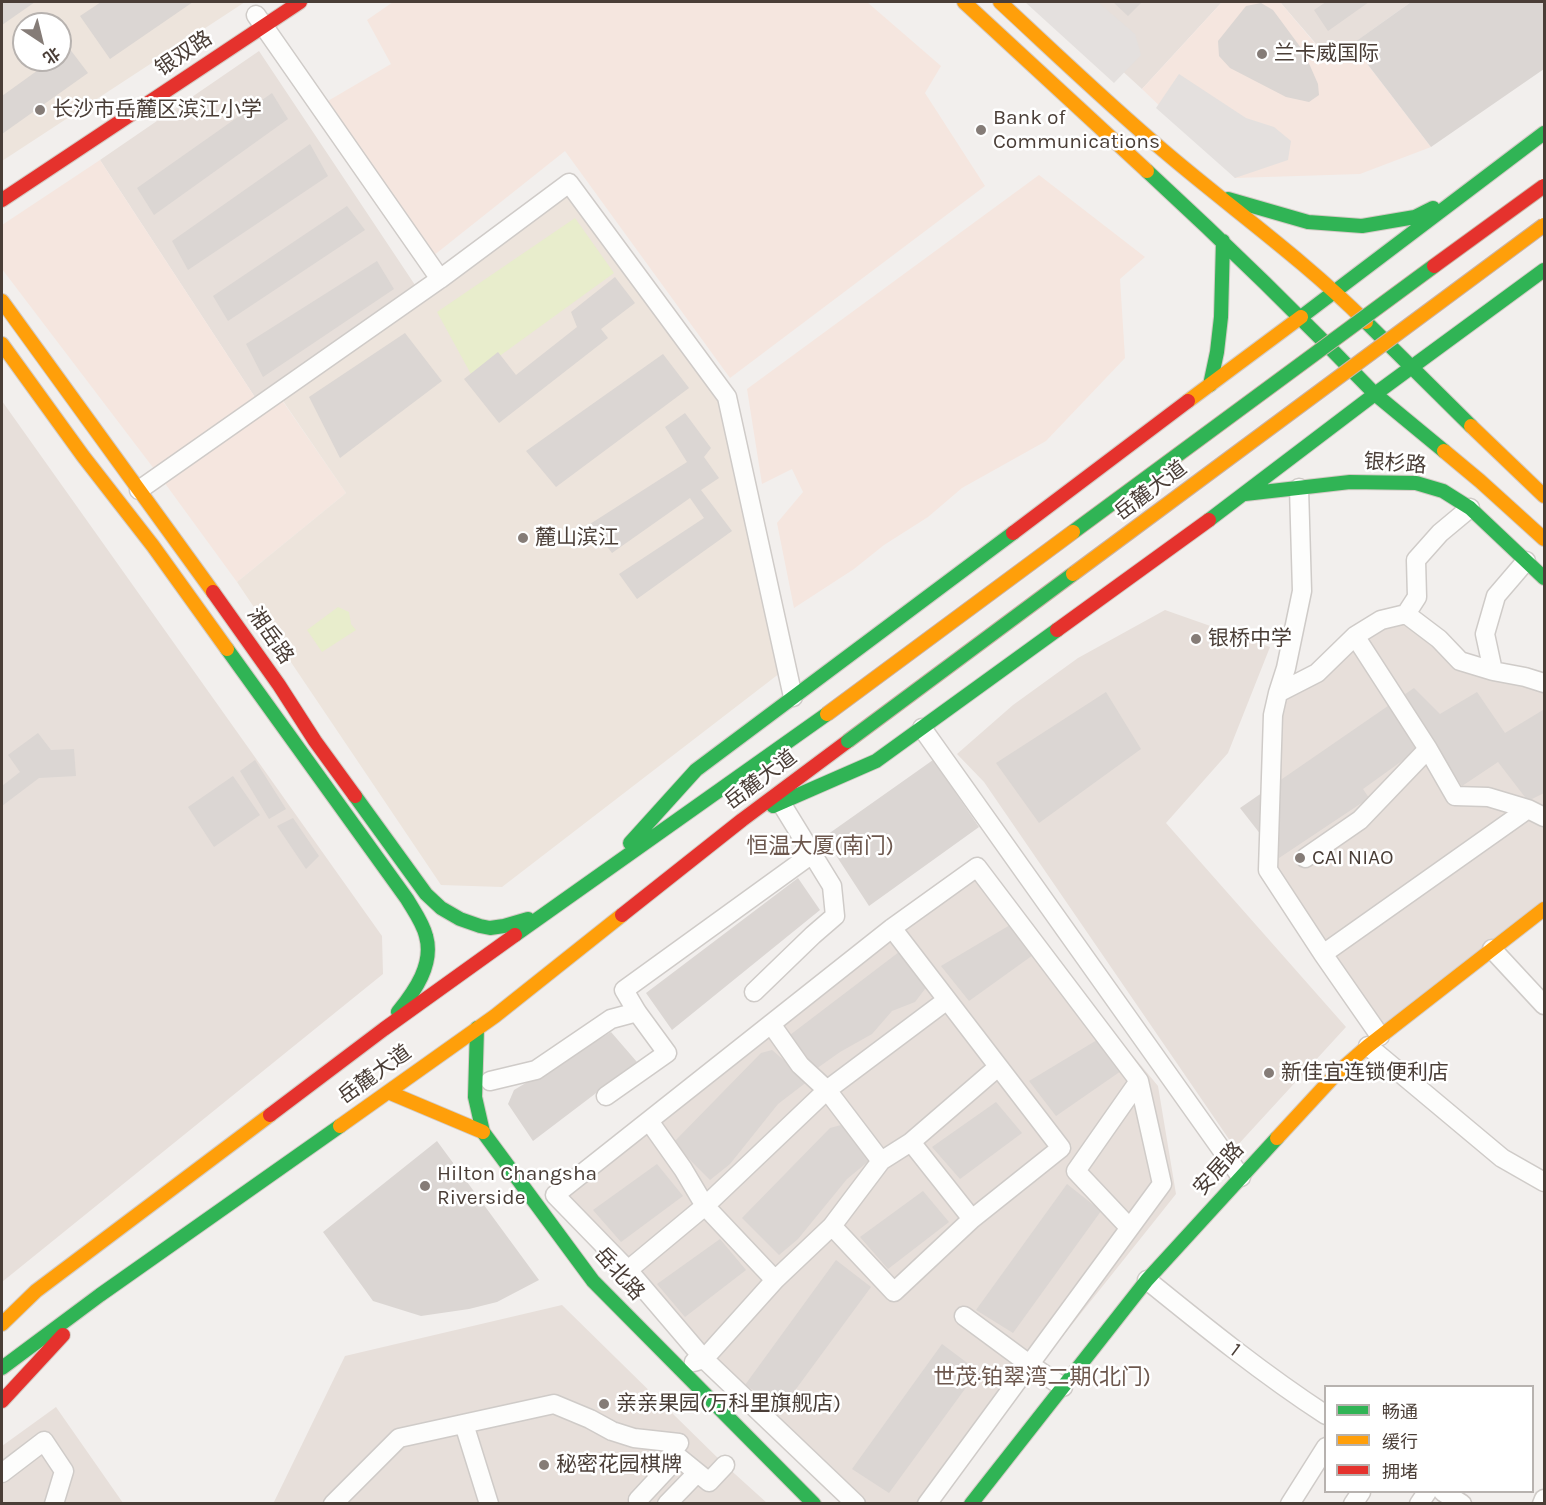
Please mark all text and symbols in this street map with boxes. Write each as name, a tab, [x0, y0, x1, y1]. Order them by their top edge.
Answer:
north arrow	[12, 12, 72, 72]
street label: 银双路	[151, 26, 217, 82]
place label: 兰卡威国际	[1274, 41, 1379, 67]
text: 北	[39, 43, 63, 68]
marker: 兰卡威国际	[1255, 47, 1269, 61]
place label: 长沙市岳麓区滨江小学	[52, 97, 262, 123]
marker: 长沙市岳麓区滨江小学	[33, 103, 47, 117]
place label: Bank of Communications	[993, 105, 1160, 155]
marker: Bank of Communications	[974, 123, 988, 137]
street label: 银杉路	[1363, 449, 1427, 479]
street label: 岳麓大道	[1110, 456, 1192, 526]
place label: 麓山滨江	[535, 525, 619, 551]
marker: 麓山滨江	[516, 531, 530, 545]
street label: 湘岳路	[242, 603, 298, 669]
place label: 银桥中学	[1208, 626, 1292, 652]
marker: 银桥中学	[1189, 632, 1203, 646]
street label: 岳麓大道	[720, 745, 802, 815]
district label: 恒温大厦(南门)	[746, 834, 894, 860]
place label: CAI NIAO	[1312, 845, 1394, 871]
marker: CAI NIAO	[1293, 851, 1307, 865]
street label: 岳麓大道	[334, 1040, 416, 1110]
place label: 新佳宜连锁便利店	[1281, 1060, 1449, 1086]
marker: 新佳宜连锁便利店	[1262, 1066, 1276, 1080]
street label: 安居路	[1189, 1137, 1249, 1201]
place label: Hilton Changsha Riverside	[437, 1161, 597, 1211]
marker: Hilton Changsha Riverside	[418, 1179, 432, 1193]
street label: 岳北路	[589, 1242, 649, 1306]
street label: 1	[1225, 1338, 1245, 1362]
district label: 世茂·铂翠湾二期(北门)	[933, 1365, 1151, 1391]
legend	[1324, 1385, 1534, 1493]
place label: 亲亲果园(万科里旗舰店)	[616, 1391, 841, 1417]
marker: 亲亲果园(万科里旗舰店)	[597, 1397, 611, 1411]
text: 畅通	[1382, 1401, 1418, 1423]
text: 缓行	[1382, 1431, 1418, 1453]
place label: 秘密花园棋牌	[556, 1452, 682, 1478]
marker: 秘密花园棋牌	[537, 1458, 551, 1472]
text: 拥堵	[1382, 1461, 1418, 1483]

